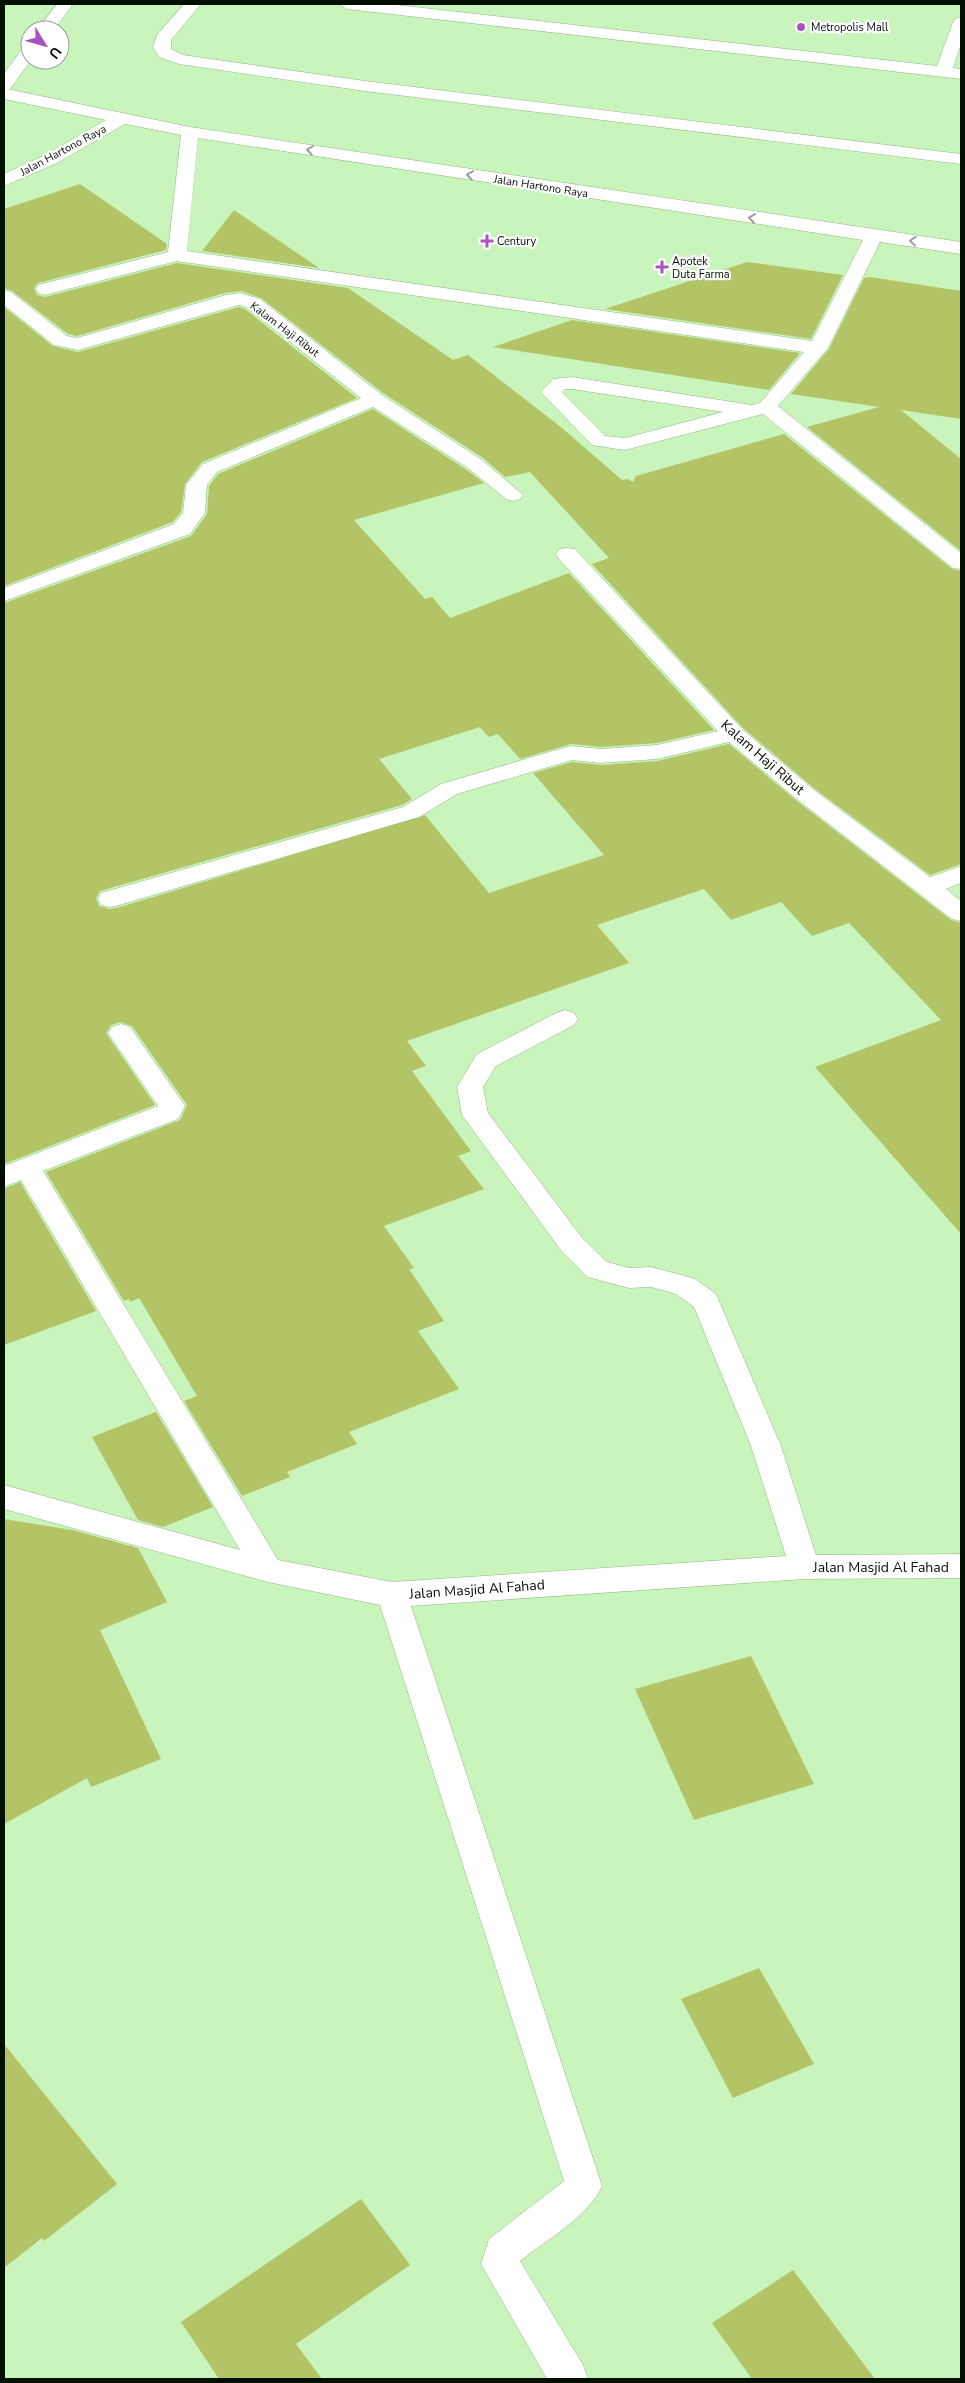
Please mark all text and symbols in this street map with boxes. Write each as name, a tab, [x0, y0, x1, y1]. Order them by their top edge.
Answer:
north arrow	[20, 20, 70, 70]
place label: Metropolis Mall	[811, 20, 889, 35]
marker: Metropolis Mall	[795, 21, 807, 33]
text: U	[44, 43, 66, 62]
street label: Jalan Hartono Raya	[17, 121, 109, 180]
one-way arrow	[305, 146, 314, 156]
one-way arrow	[466, 170, 475, 180]
street label: Jalan Hartono Raya	[492, 171, 589, 201]
one-way arrow	[748, 213, 756, 223]
place label: Century	[497, 234, 536, 249]
marker: Century	[481, 235, 493, 247]
one-way arrow	[909, 236, 917, 247]
place label: Apotek Duta Farma	[672, 254, 730, 282]
marker: Apotek Duta Farma	[656, 261, 668, 273]
street label: Kalam Haji Ribut	[247, 299, 322, 360]
street label: Kalam Haji Ribut	[717, 716, 809, 799]
street label: Jalan Masjid Al Fahad	[812, 1558, 949, 1577]
street label: Jalan Masjid Al Fahad	[408, 1575, 545, 1604]

